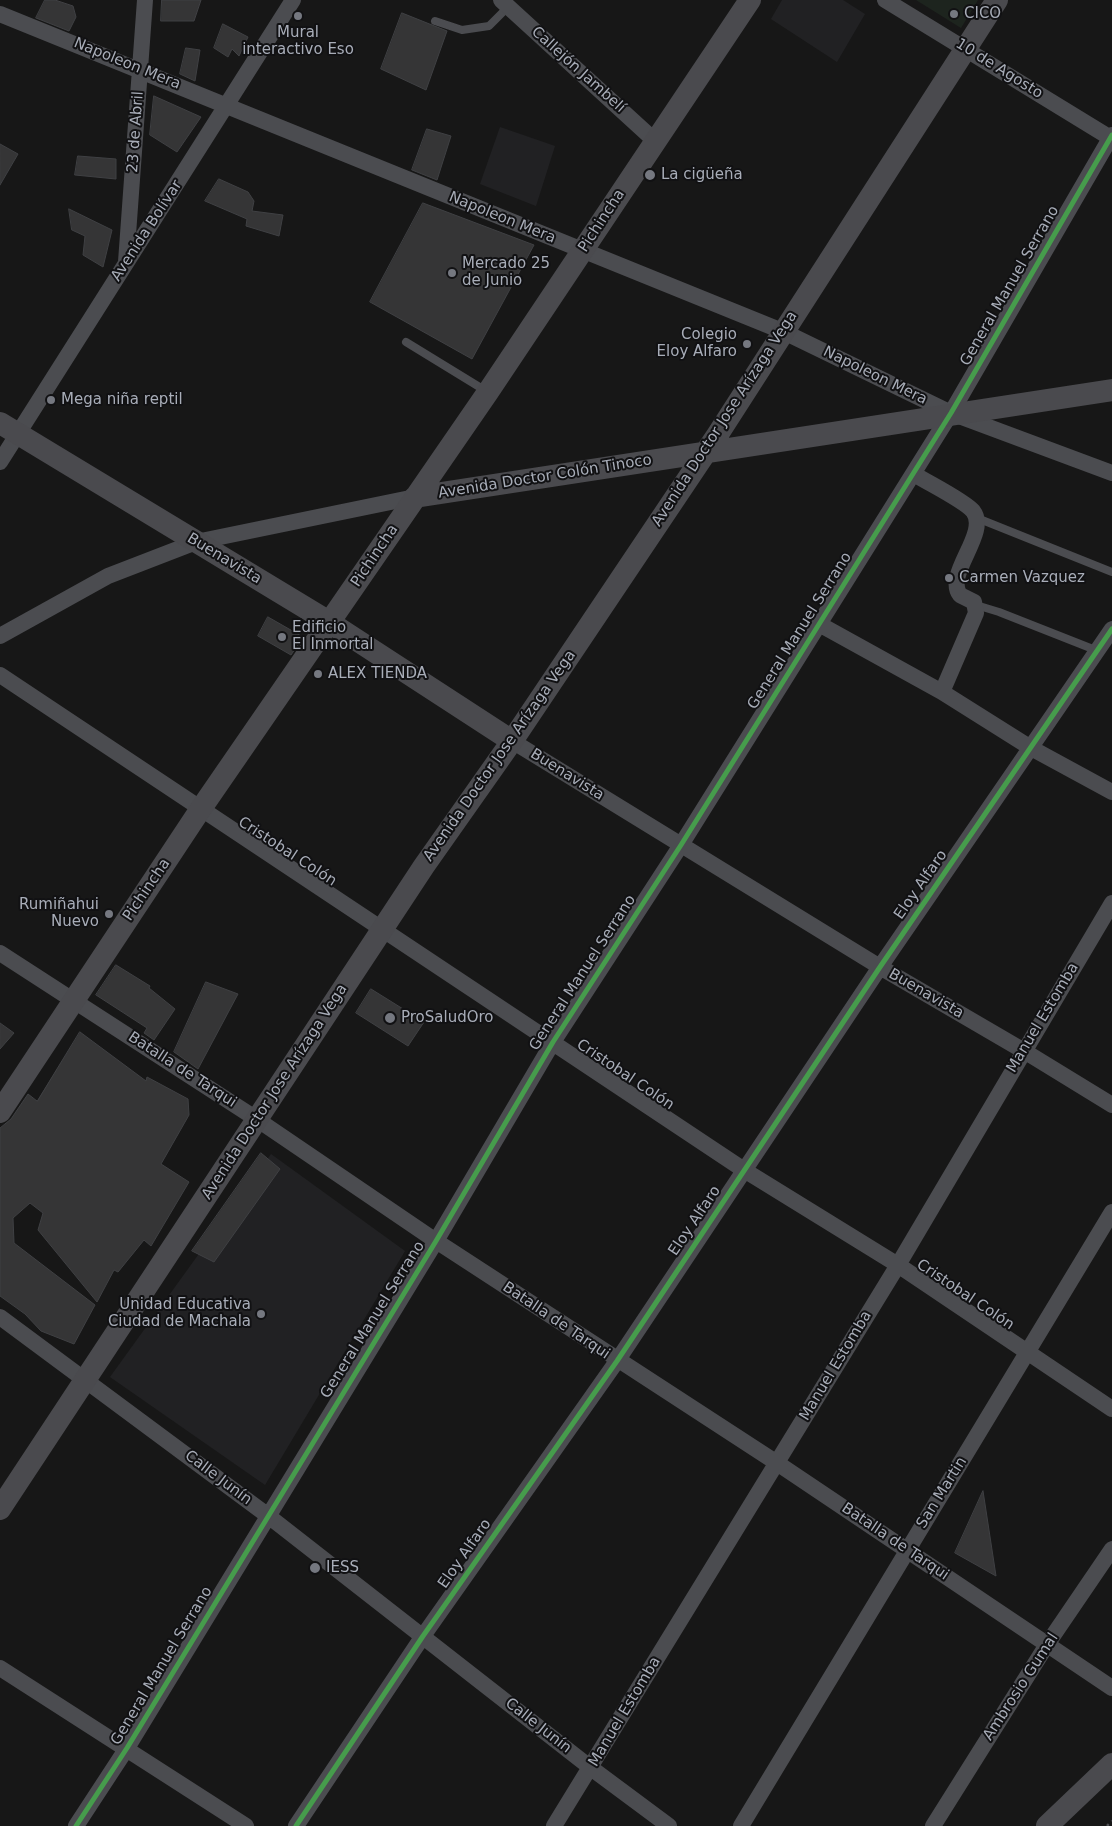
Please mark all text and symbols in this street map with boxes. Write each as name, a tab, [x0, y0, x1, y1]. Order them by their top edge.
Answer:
place label: CICO	[964, 5, 1001, 23]
marker: CICO	[948, 8, 960, 20]
marker: Mural interactivo Eso	[292, 10, 304, 22]
street label: Callejón Jambelí	[527, 23, 629, 117]
place label: Mural interactivo Eso	[242, 24, 354, 59]
street label: Napoleon Mera	[71, 34, 183, 94]
street label: 10 de Agosto	[952, 35, 1046, 103]
street label: 23 de Abril	[124, 91, 148, 173]
place label: La cigüeña	[661, 166, 743, 184]
marker: La cigüeña	[643, 168, 657, 182]
street label: Avenida Bolívar	[108, 177, 186, 285]
street label: Pichincha	[575, 186, 629, 256]
street label: Napoleon Mera	[446, 188, 558, 248]
street label: General Manuel Serrano	[957, 203, 1063, 369]
place label: Mercado 25 de Junio	[462, 255, 550, 290]
marker: Mercado 25 de Junio	[446, 267, 458, 279]
street label: Avenida Doctor Jose Arízaga Vega	[648, 308, 802, 530]
place label: Colegio Eloy Alfaro	[657, 326, 737, 361]
marker: Colegio Eloy Alfaro	[741, 338, 753, 350]
street label: Napoleon Mera	[820, 343, 930, 409]
place label: Mega niña reptil	[61, 391, 183, 409]
marker: Mega niña reptil	[45, 394, 57, 406]
street label: Avenida Doctor Colón Tinoco	[437, 451, 653, 503]
street label: Pichincha	[348, 521, 402, 591]
street label: Buenavista	[184, 530, 264, 588]
street label: General Manuel Serrano	[744, 549, 856, 713]
place label: Carmen Vazquez	[959, 569, 1085, 587]
marker: Carmen Vazquez	[943, 572, 955, 584]
place label: Edificio El Inmortal	[292, 619, 374, 654]
marker: Edificio El Inmortal	[276, 631, 288, 643]
street label: Avenida Doctor Jose Arízaga Vega	[420, 647, 580, 865]
place label: ALEX TIENDA	[328, 665, 427, 683]
marker: ALEX TIENDA	[312, 668, 324, 680]
street label: Buenavista	[527, 745, 607, 805]
street label: Cristobal Colón	[234, 813, 340, 891]
street label: Eloy Alfaro	[891, 847, 951, 923]
street label: Pichincha	[120, 855, 174, 925]
street label: General Manuel Serrano	[526, 892, 640, 1054]
place label: Rumiñahui Nuevo	[19, 896, 99, 931]
marker: Rumiñahui Nuevo	[103, 908, 115, 920]
street label: Manuel Estomba	[1003, 960, 1083, 1076]
street label: Buenavista	[885, 965, 967, 1023]
street label: Avenida Doctor Jose Arízaga Vega	[198, 981, 352, 1203]
place label: ProSaludOro	[401, 1009, 494, 1027]
marker: ProSaludOro	[383, 1011, 397, 1025]
street label: Batalla de Tarqui	[125, 1028, 239, 1112]
street label: Cristobal Colón	[573, 1036, 677, 1114]
street label: Eloy Alfaro	[665, 1183, 725, 1259]
street label: General Manuel Serrano	[317, 1238, 429, 1402]
street label: Cristobal Colón	[913, 1256, 1017, 1334]
street label: Batalla de Tarqui	[499, 1278, 613, 1364]
place label: Unidad Educativa Ciudad de Machala	[108, 1296, 251, 1331]
marker: Unidad Educativa Ciudad de Machala	[255, 1308, 267, 1320]
street label: Manuel Estomba	[796, 1308, 876, 1424]
street label: Calle Junín	[181, 1447, 255, 1509]
street label: San Martin	[913, 1454, 971, 1532]
street label: Batalla de Tarqui	[838, 1499, 952, 1585]
street label: Eloy Alfaro	[435, 1516, 495, 1592]
place label: IESS	[326, 1559, 359, 1577]
marker: IESS	[308, 1561, 322, 1575]
street label: General Manuel Serrano	[107, 1583, 217, 1749]
street label: Ambrosio Gumal	[980, 1630, 1062, 1744]
street label: Manuel Estomba	[585, 1654, 665, 1770]
street label: Calle Junín	[501, 1695, 575, 1757]

